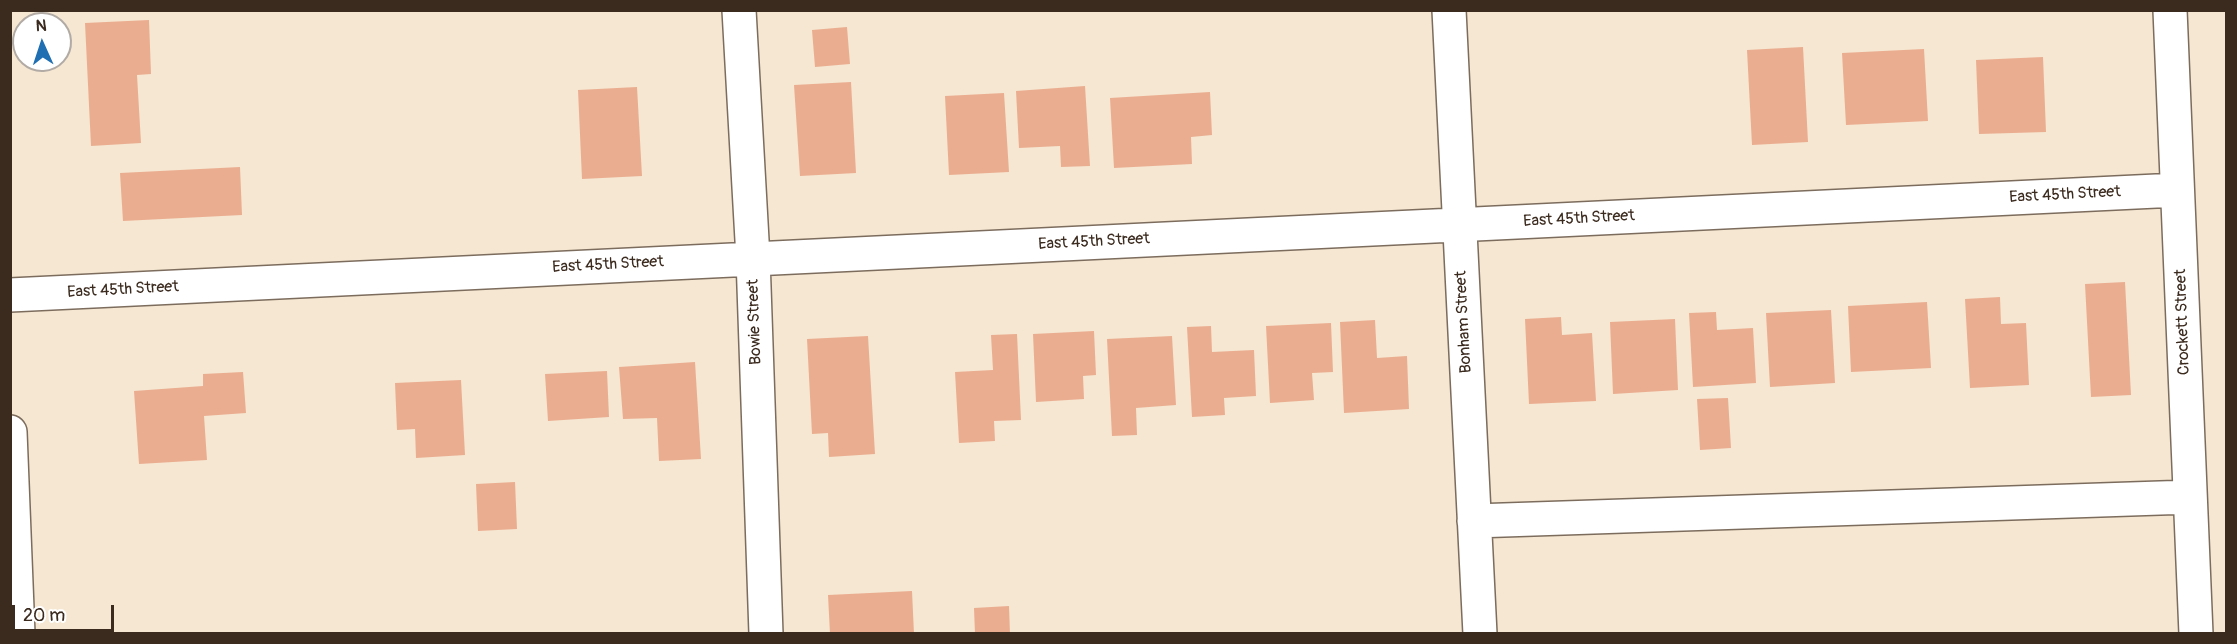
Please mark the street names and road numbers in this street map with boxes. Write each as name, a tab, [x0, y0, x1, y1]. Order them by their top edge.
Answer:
street label: East 45th Street	[2009, 182, 2121, 208]
street label: East 45th Street	[1523, 206, 1635, 232]
street label: East 45th Street	[1038, 229, 1150, 255]
street label: East 45th Street	[552, 252, 664, 278]
street label: Crockett Street	[2172, 269, 2194, 375]
street label: Bonham Street	[1452, 270, 1476, 374]
street label: East 45th Street	[67, 277, 179, 303]
street label: Bowie Street	[744, 279, 766, 365]

